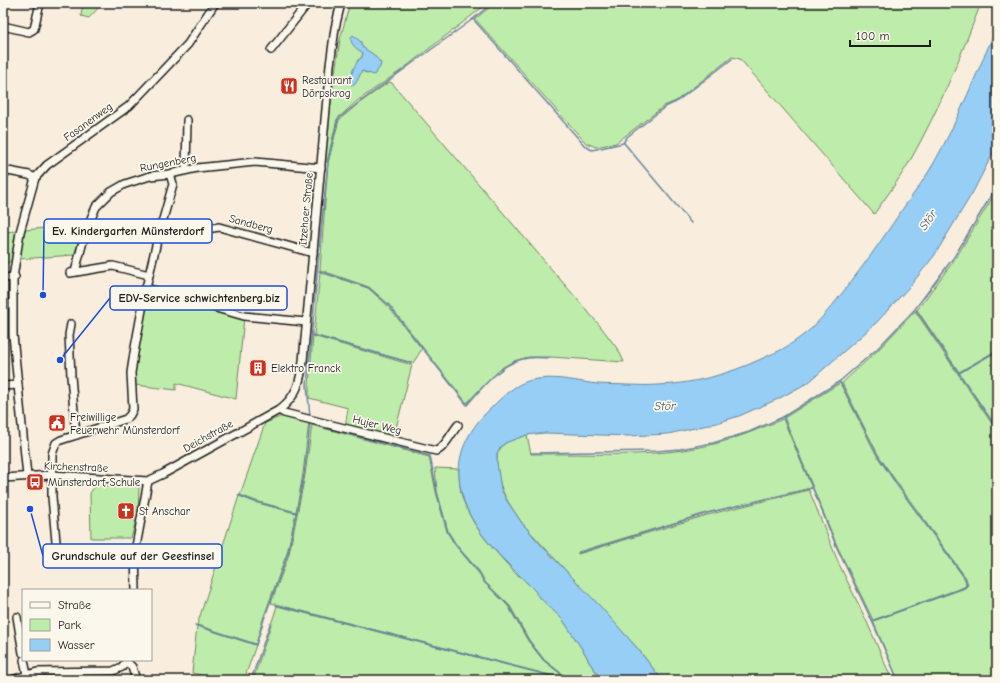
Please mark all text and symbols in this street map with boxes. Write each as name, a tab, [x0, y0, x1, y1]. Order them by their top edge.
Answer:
scale bar	[850, 22, 930, 48]
text: 100 m	[856, 29, 889, 43]
place label: Restaurant Dörpskrog	[302, 74, 353, 100]
restaurant icon: Restaurant Dörpskrog	[279, 76, 299, 96]
street label: Fasanenweg	[61, 100, 115, 144]
street label: Rungenberg	[139, 151, 197, 175]
street label: Itzehoer Straße	[296, 172, 316, 246]
water label: Stör	[916, 206, 940, 233]
street label: Sandberg	[228, 212, 274, 236]
callout: Ev. Kindergarten Münsterdorf	[44, 219, 212, 243]
text: Ev. Kindergarten Münsterdorf	[52, 224, 205, 238]
callout: EDV-Service schwichtenberg.biz	[110, 286, 287, 310]
text: EDV-Service schwichtenberg.biz	[118, 291, 280, 305]
building icon: Elektro Franck	[248, 358, 268, 378]
place label: Elektro Franck	[271, 362, 341, 375]
water label: Stör	[654, 399, 677, 413]
place label: Freiwillige Feuerwehr Münsterdorf	[70, 411, 180, 437]
public building icon: Freiwillige Feuerwehr Münsterdorf	[47, 413, 67, 433]
street label: Hujer Weg	[351, 413, 403, 437]
street label: Deichstraße	[181, 417, 236, 455]
street label: Kirchenstraße	[44, 459, 109, 475]
bus stop icon: Münsterdorf, Schule	[25, 472, 45, 492]
place label: Münsterdorf, Schule	[48, 476, 141, 489]
church icon: St Anschar	[116, 501, 136, 521]
place label: St Anschar	[139, 505, 191, 518]
callout: Grundschule auf der Geestinsel	[43, 544, 222, 568]
text: Grundschule auf der Geestinsel	[52, 549, 214, 563]
legend	[22, 589, 152, 661]
text: Straße	[58, 598, 91, 612]
text: Park	[58, 618, 81, 632]
text: Wasser	[58, 638, 95, 652]

